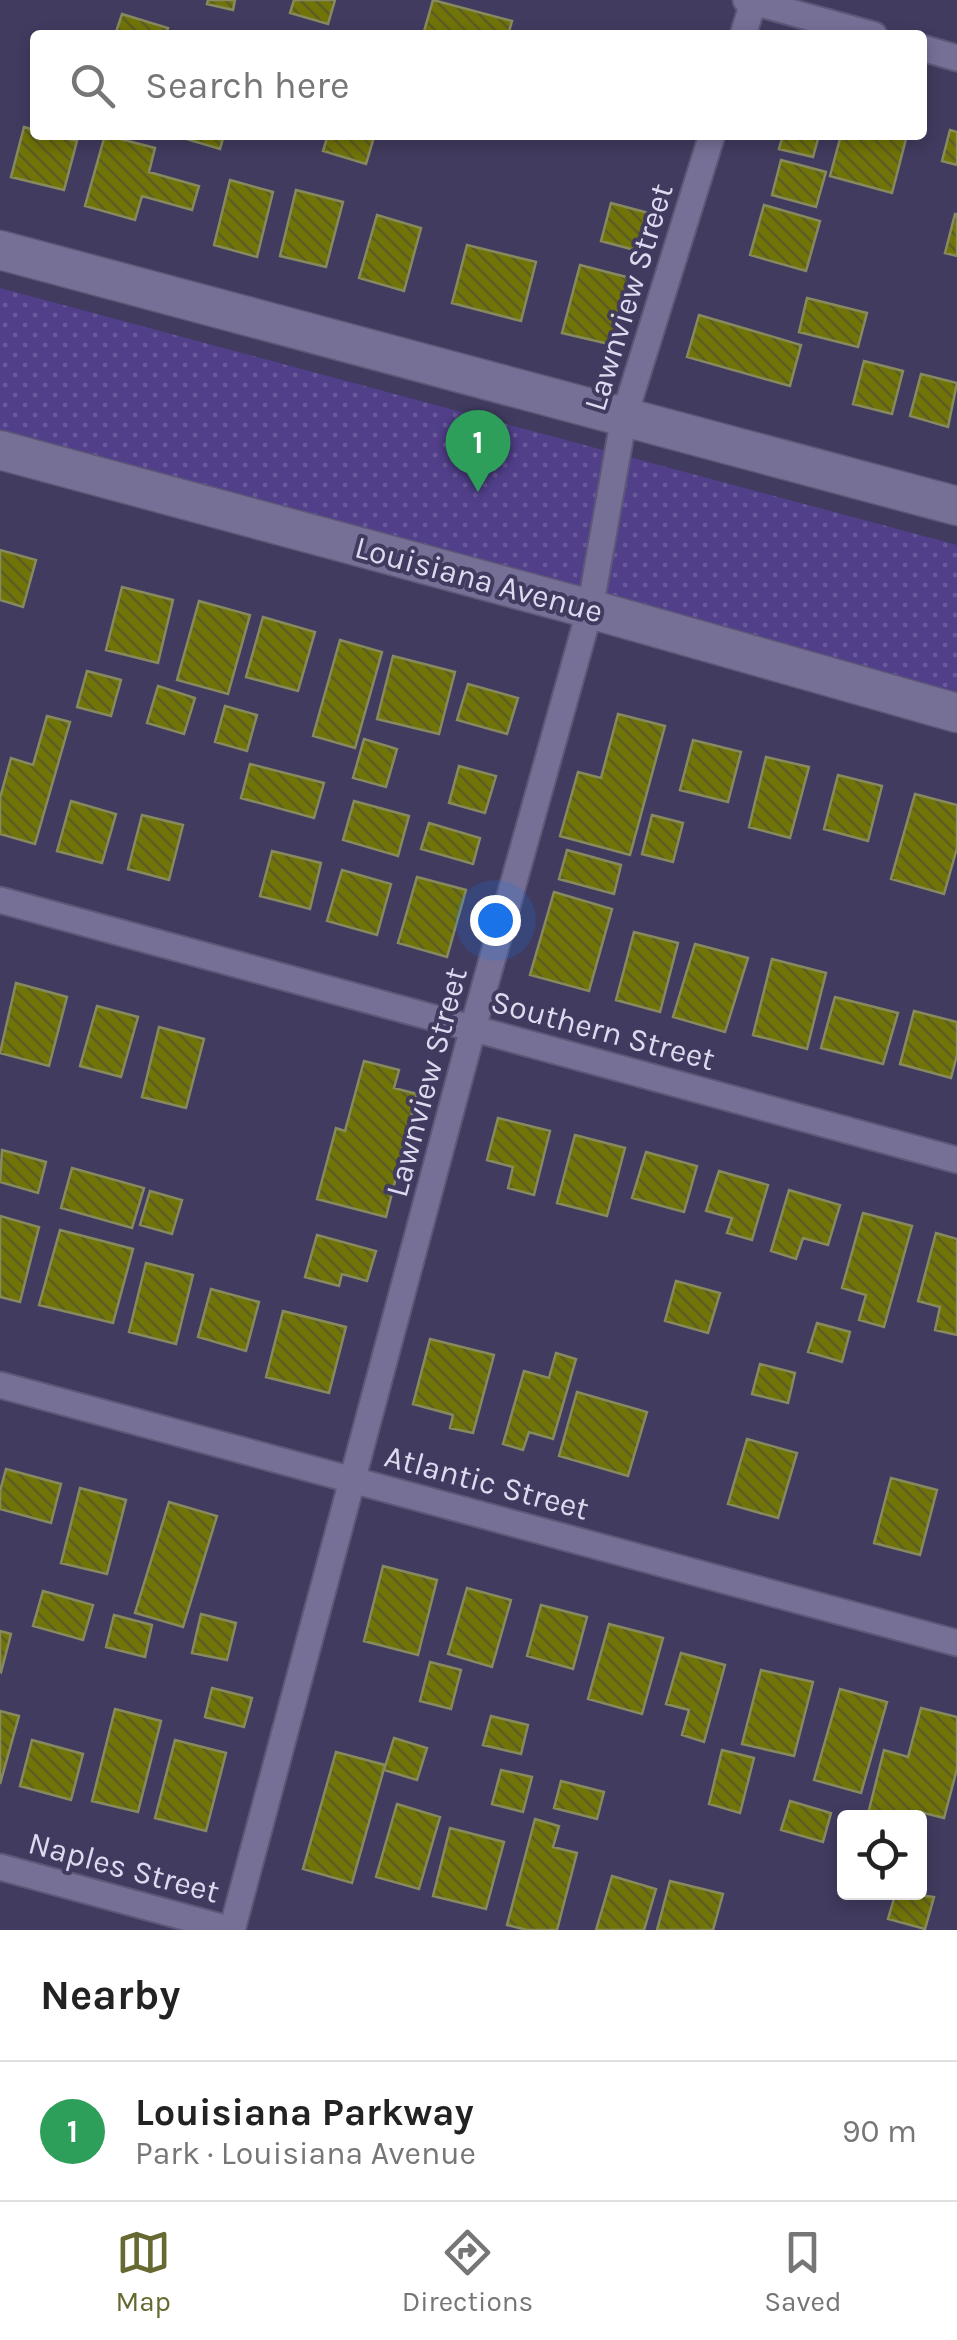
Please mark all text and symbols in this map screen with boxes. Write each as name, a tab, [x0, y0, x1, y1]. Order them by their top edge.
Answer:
search box	[30, 30, 927, 140]
icon: search	[65, 58, 120, 113]
text: Search here	[145, 63, 349, 108]
street label: Lawnview Street	[576, 179, 681, 415]
pin: 1	[446, 410, 510, 492]
street label: Louisiana Avenue	[351, 529, 607, 630]
your location	[470, 895, 521, 946]
street label: Lawnview Street	[378, 963, 475, 1201]
street label: Southern Street	[487, 983, 719, 1078]
street label: Atlantic Street	[381, 1437, 593, 1528]
map controls	[837, 1810, 927, 1900]
button: locate	[837, 1810, 927, 1900]
street label: Naples Street	[24, 1824, 223, 1911]
text: Nearby	[40, 1970, 180, 2020]
text: Louisiana Parkway	[135, 2090, 474, 2135]
text: 1	[67, 2113, 78, 2150]
text: 90 m	[842, 2113, 917, 2150]
text: Park · Louisiana Avenue	[135, 2135, 476, 2172]
tab: Map	[115, 2225, 171, 2318]
tab: Directions	[402, 2225, 533, 2318]
tab: Saved	[764, 2225, 842, 2318]

